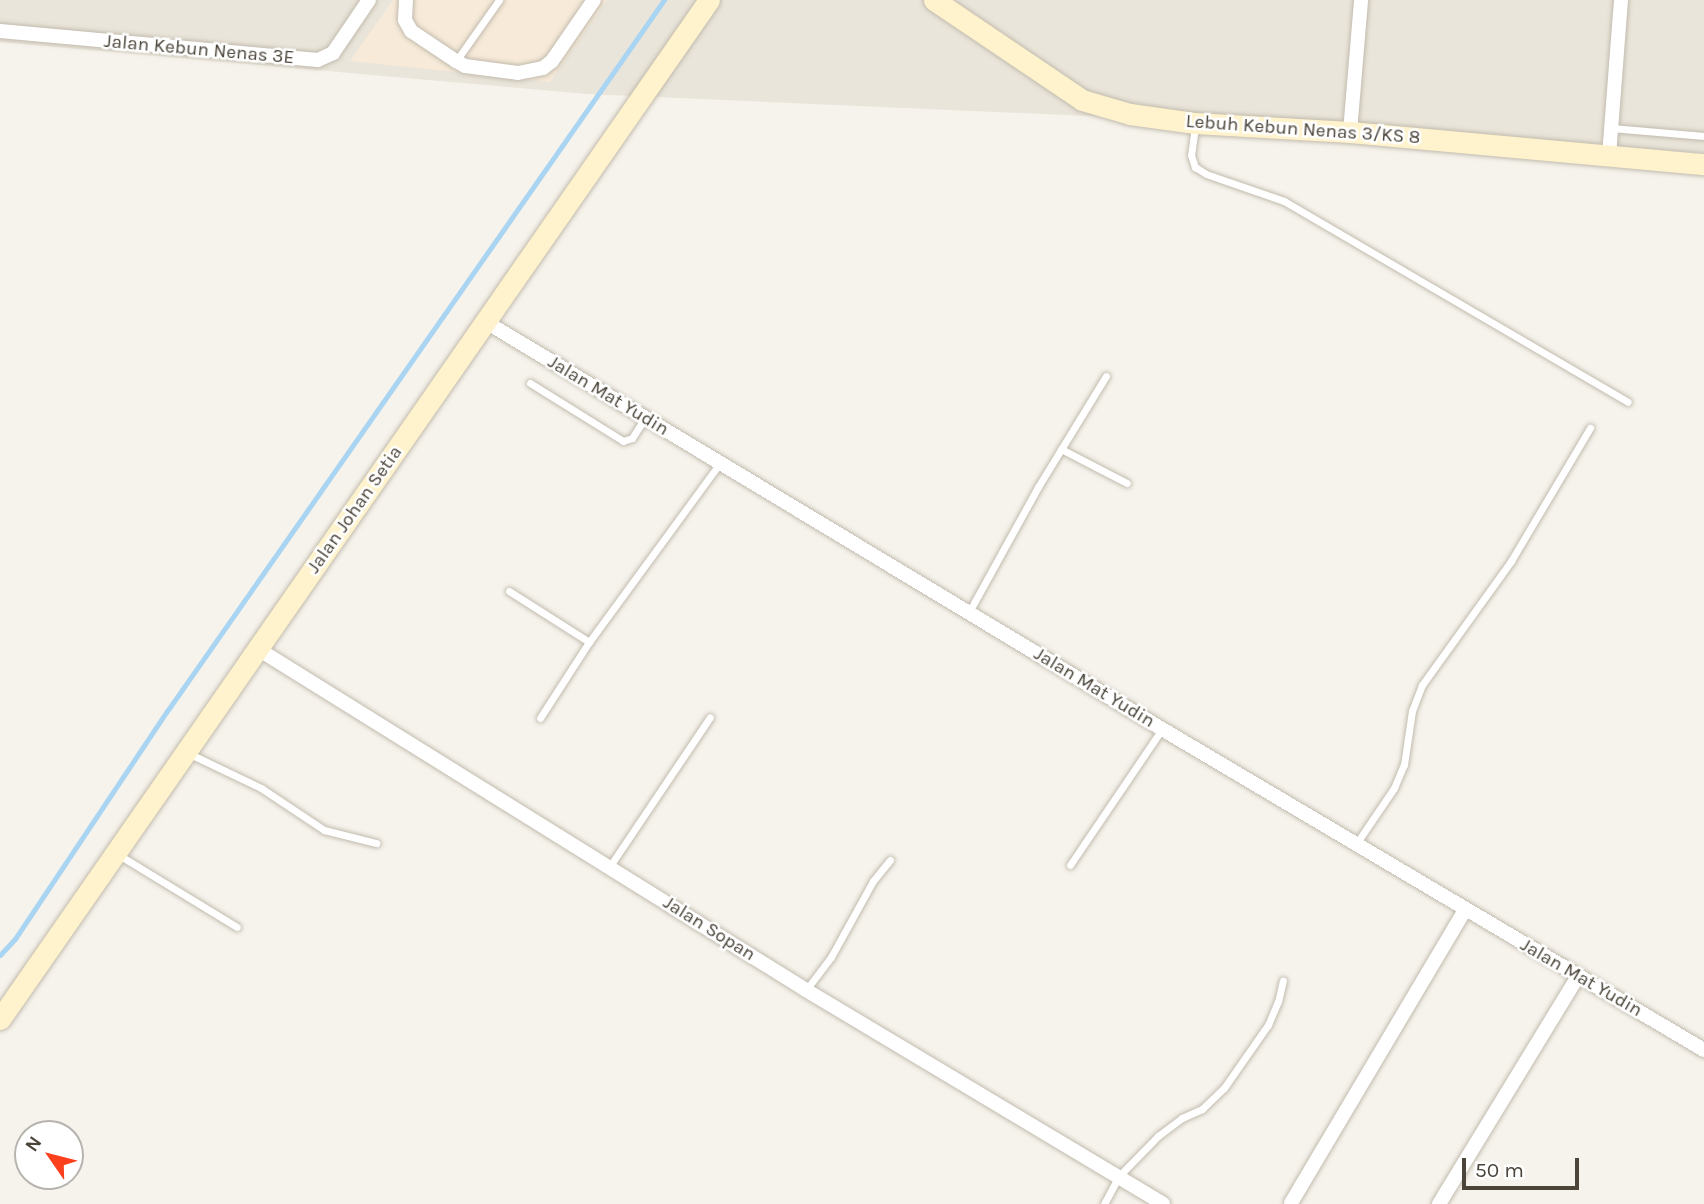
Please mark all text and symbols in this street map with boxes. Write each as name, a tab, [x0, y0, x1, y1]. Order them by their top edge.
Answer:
street label: Jalan Kebun Nenas 3E	[103, 30, 295, 70]
street label: Lebuh Kebun Nenas 3/KS 8	[1185, 110, 1421, 150]
street label: Jalan Mat Yudin	[543, 351, 673, 441]
street label: Jalan Johan Setia	[303, 442, 407, 578]
street label: Jalan Mat Yudin	[1029, 643, 1159, 733]
street label: Jalan Sopan	[659, 892, 759, 966]
street label: Jalan Mat Yudin	[1516, 934, 1646, 1022]
north arrow	[14, 1120, 84, 1190]
text: N	[21, 1132, 46, 1156]
scale bar	[1466, 1144, 1583, 1188]
text: 50 m	[1475, 1158, 1524, 1182]

